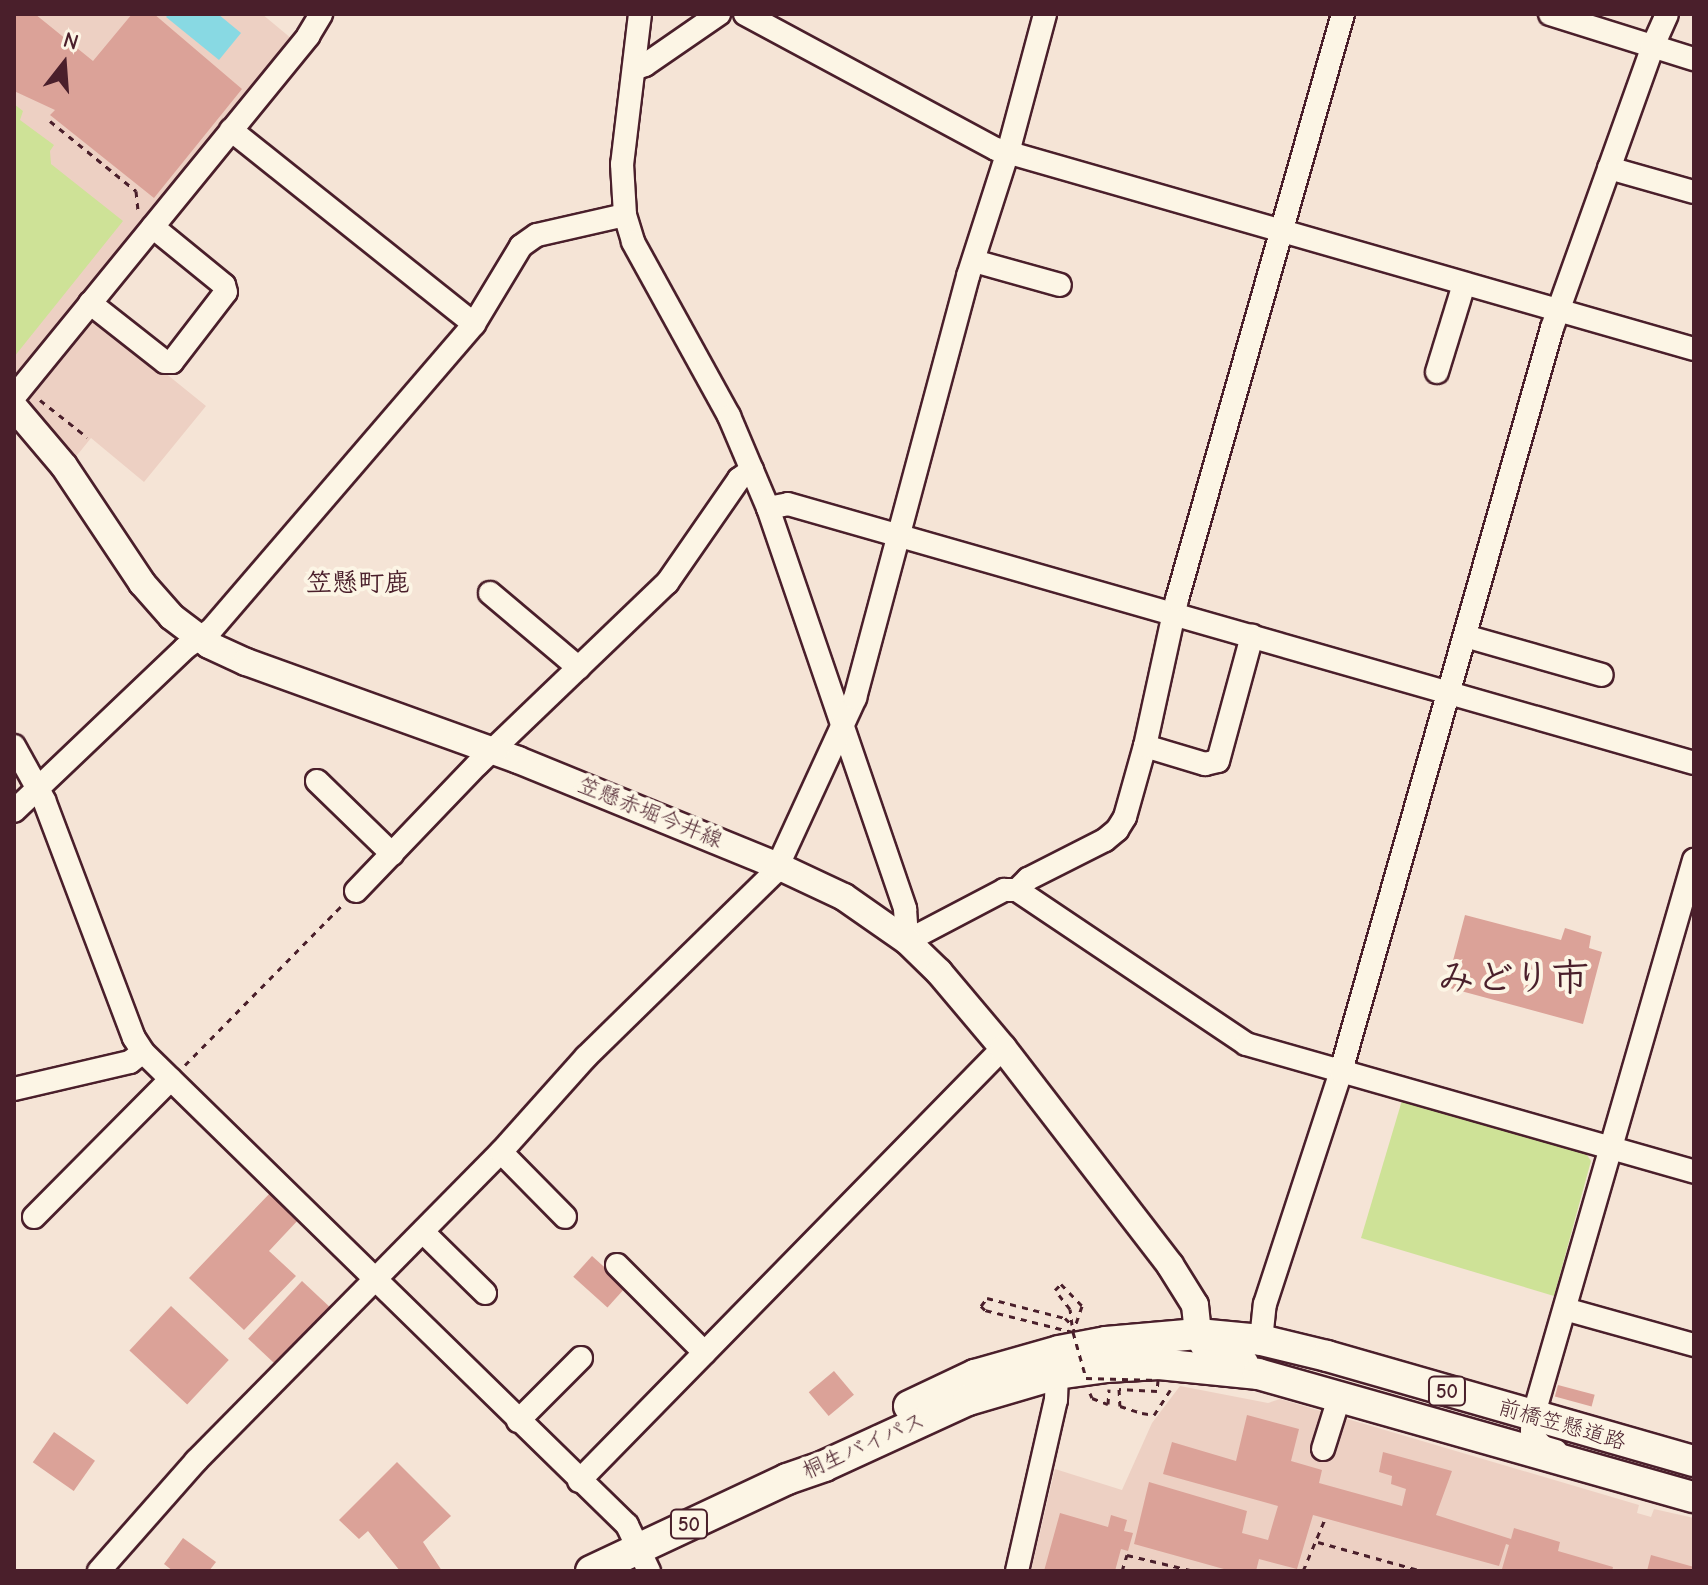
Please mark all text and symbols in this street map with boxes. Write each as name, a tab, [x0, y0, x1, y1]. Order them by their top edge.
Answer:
north arrow	[24, 24, 104, 104]
text: N	[60, 27, 82, 56]
district label: 笠懸町鹿	[306, 568, 410, 600]
street label: 笠懸赤堀今井線	[574, 772, 726, 854]
district label: みどり市	[1437, 956, 1589, 1002]
road number: 50	[1427, 1375, 1467, 1407]
street label: 前橋笠懸道路	[1495, 1394, 1629, 1456]
street label: 桐生バイパス	[798, 1407, 930, 1485]
road number: 50	[669, 1508, 709, 1540]

